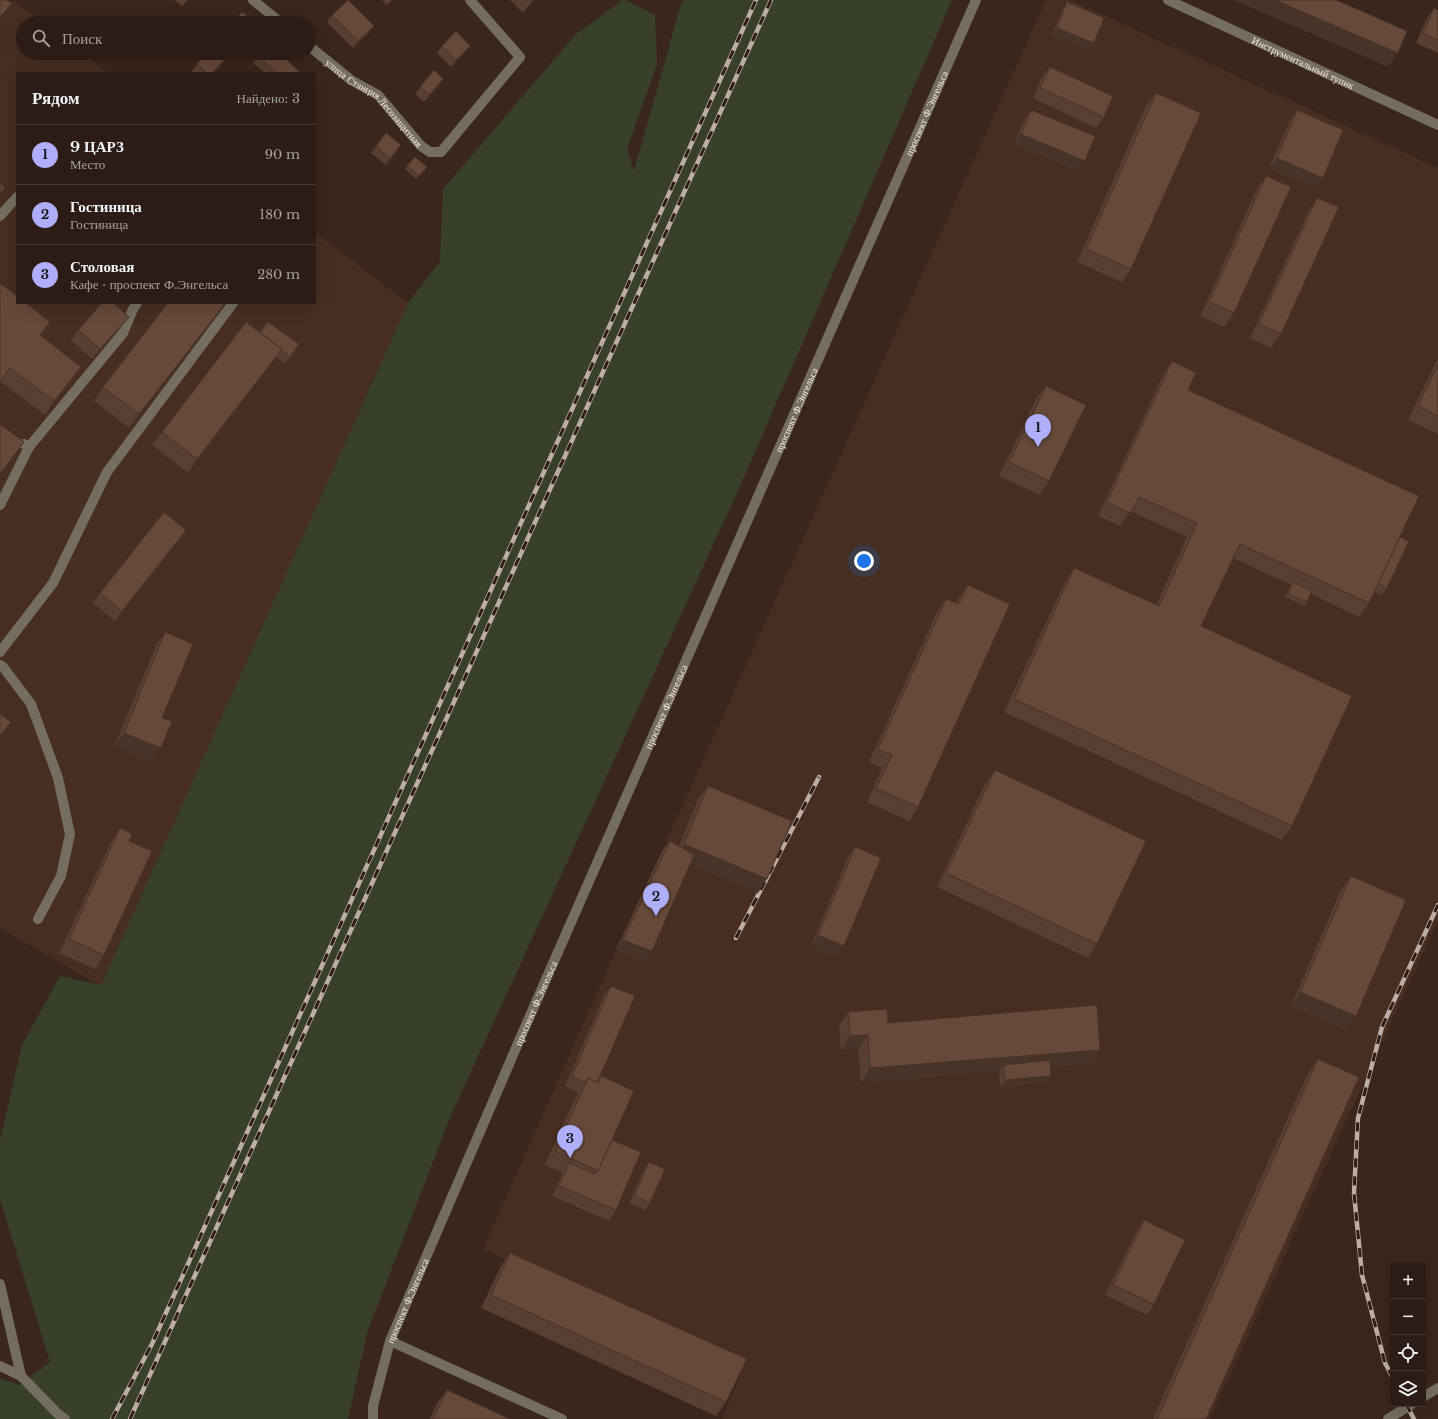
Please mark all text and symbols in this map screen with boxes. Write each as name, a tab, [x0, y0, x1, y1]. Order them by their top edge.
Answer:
search box	[16, 16, 316, 60]
icon: search	[30, 27, 52, 49]
text: Поиск	[62, 29, 102, 48]
street label: Инструментальный тупик	[1250, 33, 1357, 92]
street label: улица Станция Лесозащитная	[323, 55, 426, 150]
street label: проспект Ф.Энгельса	[902, 68, 951, 158]
text: Рядом	[32, 88, 80, 109]
text: Найдено: 3	[237, 90, 300, 107]
text: 9 ЦАРЗ	[70, 137, 124, 156]
text: 1	[42, 146, 48, 163]
text: 90 m	[265, 146, 300, 163]
text: Место	[70, 156, 105, 173]
text: Гостиница	[70, 197, 142, 216]
text: 2	[41, 206, 49, 223]
text: 180 m	[259, 206, 300, 223]
text: Гостиница	[70, 216, 128, 233]
text: Столовая	[70, 257, 134, 276]
text: 3	[41, 266, 49, 283]
text: 280 m	[257, 266, 300, 283]
text: Кафе · проспект Ф.Энгельса	[70, 276, 228, 293]
street label: проспект Ф.Энгельса	[772, 365, 821, 454]
pin: 1	[1025, 414, 1051, 447]
your location	[854, 551, 874, 571]
street label: проспект Ф.Энгельса	[641, 662, 690, 751]
pin: 2	[643, 883, 669, 916]
street label: проспект Ф.Энгельса	[511, 958, 560, 1048]
pin: 3	[557, 1125, 583, 1158]
street label: проспект Ф.Энгельса	[383, 1256, 432, 1345]
map controls	[1390, 1263, 1426, 1407]
button: +	[1390, 1263, 1426, 1299]
button: −	[1390, 1299, 1426, 1335]
button: locate	[1390, 1335, 1426, 1371]
button: layers	[1390, 1371, 1426, 1407]

